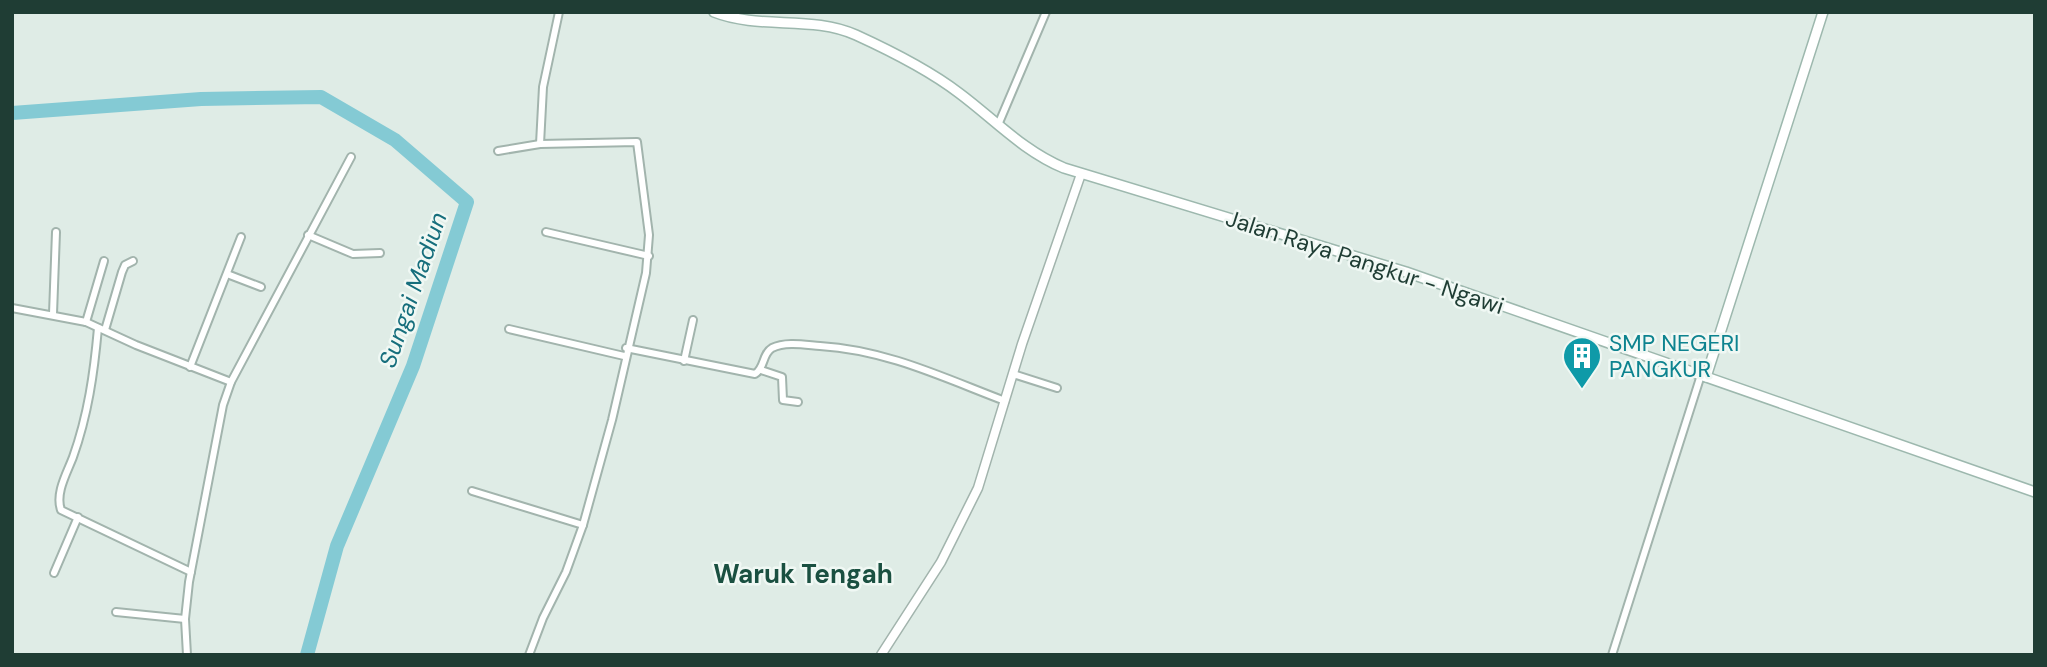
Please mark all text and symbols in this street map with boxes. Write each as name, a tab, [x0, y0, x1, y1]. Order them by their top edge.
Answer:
street label: Jalan Raya Pangkur - Ngawi	[1222, 203, 1508, 321]
water label: Sungai Madiun	[371, 208, 454, 372]
place label: SMP NEGERI PANGKUR	[1609, 328, 1740, 384]
building icon: SMP NEGERI PANGKUR	[1561, 335, 1603, 390]
district label: Waruk Tengah	[713, 557, 893, 591]

